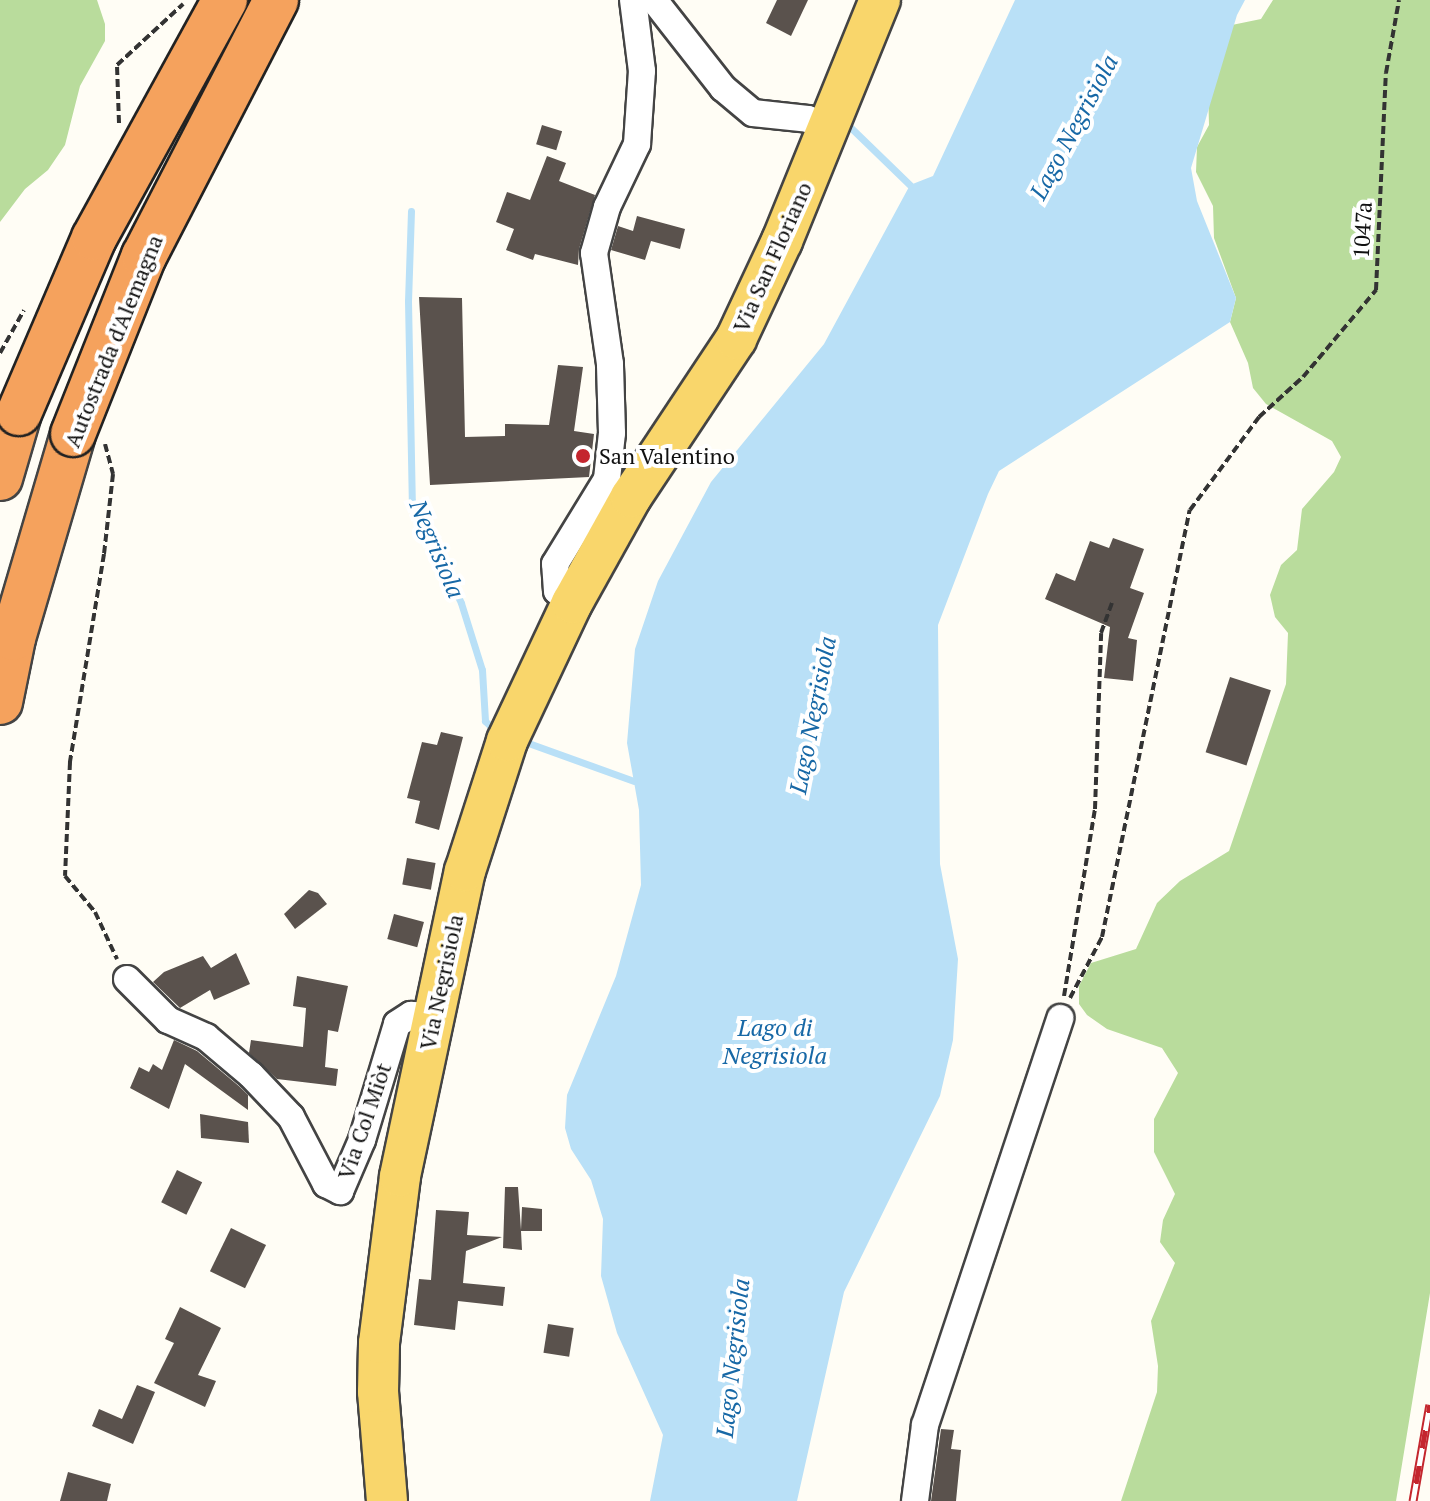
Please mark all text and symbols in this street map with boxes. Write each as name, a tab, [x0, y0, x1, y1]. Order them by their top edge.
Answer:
water label: Lago Negrisiola	[1024, 50, 1124, 204]
street label: Via San Floriano	[727, 178, 817, 336]
street label: 1047a	[1347, 201, 1377, 259]
street label: Autostrada d'Alemagna	[58, 231, 168, 451]
place label: San Valentino	[599, 443, 735, 469]
marker: San Valentino	[574, 447, 592, 465]
water label: Negrisiola	[403, 495, 471, 603]
water label: Lago Negrisiola	[784, 634, 842, 796]
street label: Via Negrisiola	[414, 912, 468, 1052]
water label: Lago di Negrisiola	[723, 1014, 827, 1070]
street label: Via Col Miòt	[332, 1059, 396, 1183]
water label: Lago Negrisiola	[710, 1277, 756, 1439]

